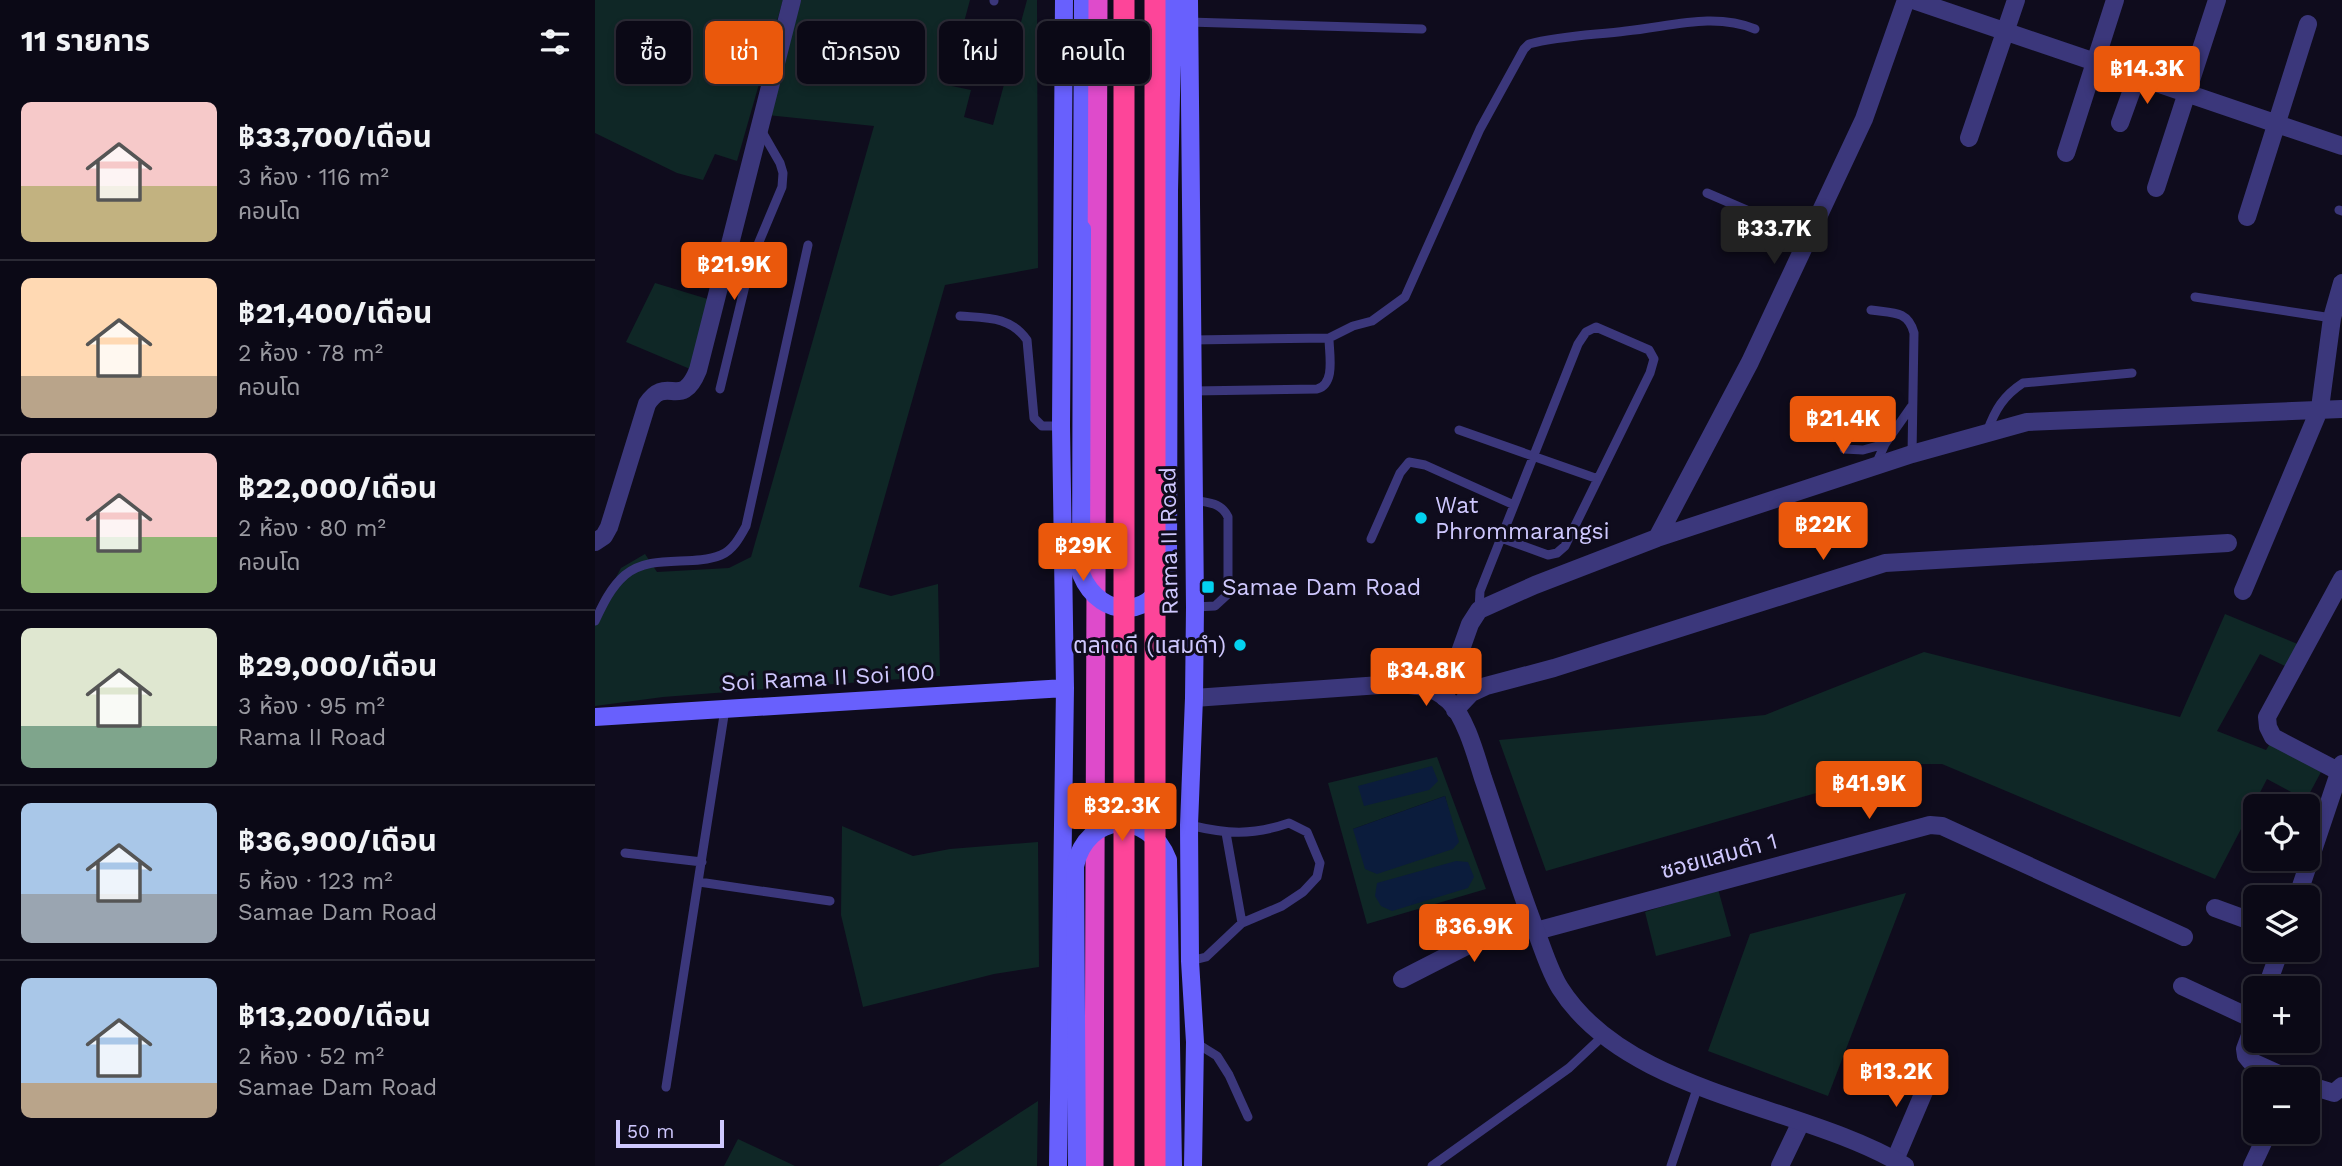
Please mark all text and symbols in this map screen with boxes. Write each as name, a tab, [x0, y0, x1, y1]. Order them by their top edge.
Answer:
chip: ซื้อ	[616, 21, 691, 84]
chip: เช่า	[705, 21, 783, 84]
chip: ตัวกรอง	[797, 21, 925, 84]
chip: ใหม่	[939, 21, 1023, 84]
chip: คอนโด	[1037, 21, 1150, 84]
text: 11 รายการ	[21, 23, 150, 58]
icon: filters	[536, 23, 574, 61]
pin: ฿14.3K	[2090, 46, 2204, 106]
text: ฿14.3K	[2110, 55, 2184, 82]
text: ฿33,700/เดือน	[238, 119, 432, 154]
icon: home	[77, 130, 161, 214]
text: 3 ห้อง · 116 m²	[238, 164, 389, 191]
text: คอนโด	[238, 198, 300, 225]
pin: ฿33.7K	[1717, 206, 1831, 266]
text: ฿33.7K	[1737, 215, 1811, 242]
pin: ฿21.9K	[677, 243, 791, 302]
text: ฿21.9K	[697, 251, 771, 278]
text: ฿21,400/เดือน	[238, 295, 432, 330]
icon: home	[77, 306, 161, 390]
text: 2 ห้อง · 78 m²	[238, 340, 383, 367]
text: คอนโด	[238, 374, 300, 401]
pin: ฿21.4K	[1786, 396, 1900, 456]
text: ฿21.4K	[1806, 405, 1880, 432]
street label: Rama II Road	[1154, 467, 1184, 615]
text: ฿22,000/เดือน	[238, 470, 437, 505]
icon: home	[77, 481, 161, 565]
place label: Wat Phrommarangsi	[1435, 492, 1610, 545]
pin: ฿22K	[1782, 503, 1864, 562]
marker: Wat Phrommarangsi	[1413, 510, 1429, 526]
text: ฿22K	[1795, 511, 1851, 538]
text: 2 ห้อง · 80 m²	[238, 515, 386, 542]
pin: ฿29K	[1042, 524, 1124, 583]
text: ฿29K	[1054, 532, 1112, 559]
text: คอนโด	[238, 549, 300, 576]
place label: Samae Dam Road	[1222, 574, 1421, 601]
marker: Samae Dam Road	[1200, 579, 1216, 595]
place label: ตลาดดี (แสมดำ)	[1073, 632, 1226, 659]
marker: ตลาดดี (แสมดำ)	[1232, 637, 1248, 653]
text: ฿29,000/เดือน	[238, 648, 437, 683]
pin: ฿34.8K	[1369, 648, 1483, 708]
icon: home	[77, 656, 161, 740]
text: ฿34.8K	[1387, 657, 1465, 684]
street label: Soi Rama II Soi 100	[720, 659, 936, 697]
text: 3 ห้อง · 95 m²	[238, 693, 385, 720]
text: Rama II Road	[238, 724, 386, 751]
pin: ฿41.9K	[1812, 762, 1926, 821]
text: ฿41.9K	[1832, 770, 1906, 797]
pin: ฿32.3K	[1065, 784, 1179, 843]
text: ฿32.3K	[1084, 792, 1160, 819]
map controls	[2243, 794, 2320, 1144]
button: locate	[2243, 794, 2320, 871]
text: ฿36,900/เดือน	[238, 823, 437, 858]
street label: ซอยแสมดำ 1	[1658, 827, 1780, 885]
icon: home	[77, 831, 161, 915]
text: 5 ห้อง · 123 m²	[238, 868, 393, 895]
button: layers	[2243, 885, 2320, 962]
text: Samae Dam Road	[238, 899, 437, 926]
pin: ฿36.9K	[1417, 904, 1531, 964]
text: ฿36.9K	[1435, 913, 1513, 940]
button: +	[2243, 976, 2320, 1053]
text: ฿13,200/เดือน	[238, 998, 431, 1033]
icon: home	[77, 1006, 161, 1090]
text: 2 ห้อง · 52 m²	[238, 1043, 384, 1070]
pin: ฿13.2K	[1839, 1050, 1953, 1109]
text: ฿13.2K	[1859, 1058, 1933, 1085]
button: −	[2243, 1067, 2320, 1144]
text: Samae Dam Road	[238, 1074, 437, 1101]
scale bar	[616, 1117, 725, 1149]
text: 50 m	[627, 1120, 674, 1143]

